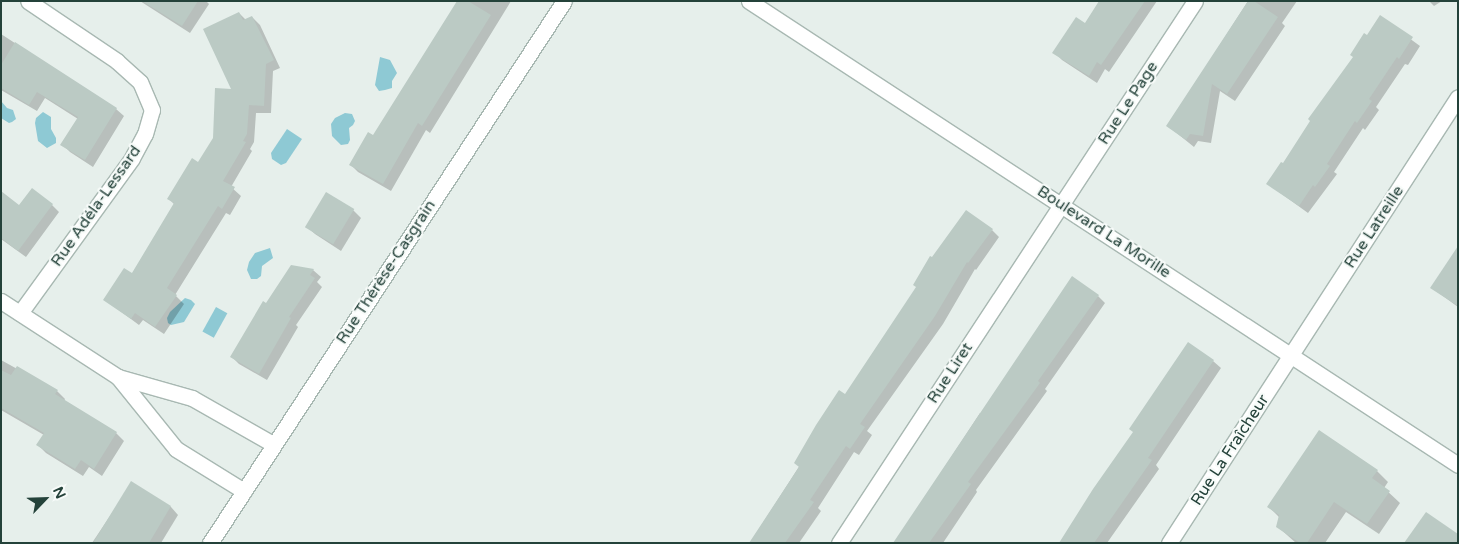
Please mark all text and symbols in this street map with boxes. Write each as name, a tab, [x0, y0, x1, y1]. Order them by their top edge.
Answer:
street label: Rue Le Page	[1094, 58, 1162, 148]
street label: Rue Adéla-Lessard	[47, 142, 145, 270]
street label: Boulevard La Morille	[1034, 182, 1174, 282]
street label: Rue Latreille	[1340, 182, 1408, 272]
street label: Rue Thérèse-Casgrain	[332, 196, 440, 348]
street label: Rue Liret	[923, 339, 977, 407]
street label: Rue La Fraîcheur	[1187, 391, 1273, 509]
north arrow	[20, 474, 70, 524]
text: N	[49, 484, 69, 501]

